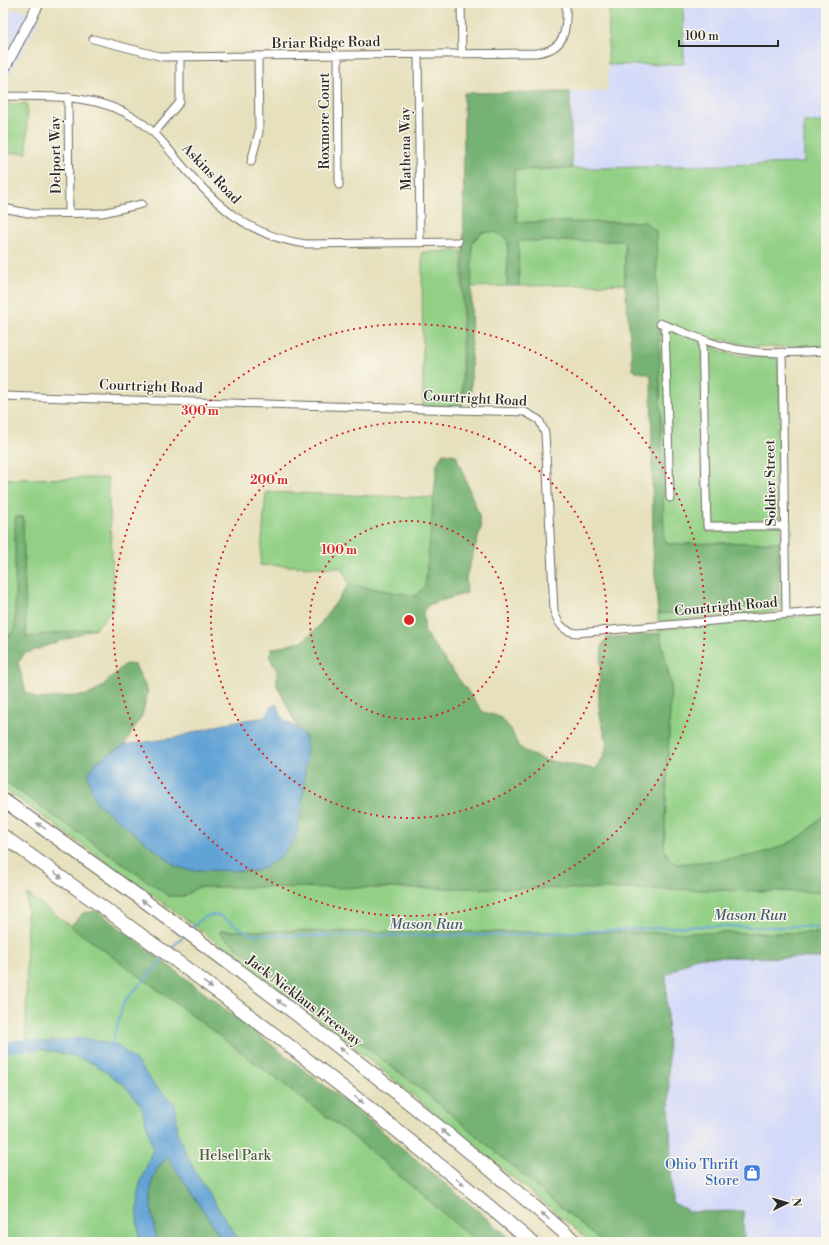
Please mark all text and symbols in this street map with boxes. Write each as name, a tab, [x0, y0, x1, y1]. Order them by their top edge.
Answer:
scale bar	[679, 22, 778, 48]
text: 100 m	[685, 29, 719, 44]
street label: Briar Ridge Road	[271, 33, 380, 53]
street label: Roxmore Court	[316, 72, 334, 170]
street label: Mathena Way	[396, 107, 416, 191]
street label: Delport Way	[46, 116, 66, 194]
street label: Askins Road	[177, 139, 244, 208]
street label: Courtright Road	[99, 376, 203, 398]
street label: Courtright Road	[423, 387, 527, 411]
text: 300 m	[181, 404, 219, 419]
street label: Soldier Street	[761, 439, 781, 526]
text: 200 m	[250, 473, 288, 488]
text: 100 m	[321, 543, 357, 558]
street label: Courtright Road	[674, 594, 778, 620]
centre of rings	[402, 613, 416, 627]
one-way arrow	[36, 823, 46, 831]
one-way arrow	[52, 870, 63, 879]
one-way arrow	[141, 899, 151, 907]
water label: Mason Run	[713, 906, 788, 925]
water label: Mason Run	[389, 915, 464, 934]
street label: Jack Nicklaus Freeway	[242, 951, 366, 1051]
one-way arrow	[203, 980, 214, 989]
one-way arrow	[275, 999, 286, 1007]
one-way arrow	[339, 1047, 350, 1056]
one-way arrow	[353, 1096, 364, 1105]
one-way arrow	[440, 1129, 451, 1138]
park label: Helsel Park	[199, 1147, 272, 1165]
place label: Ohio Thrift Store	[665, 1156, 739, 1190]
shop icon: Ohio Thrift Store	[742, 1163, 762, 1183]
one-way arrow	[454, 1178, 465, 1187]
north arrow	[767, 1183, 807, 1223]
text: N	[789, 1197, 803, 1207]
one-way arrow	[540, 1212, 551, 1221]

